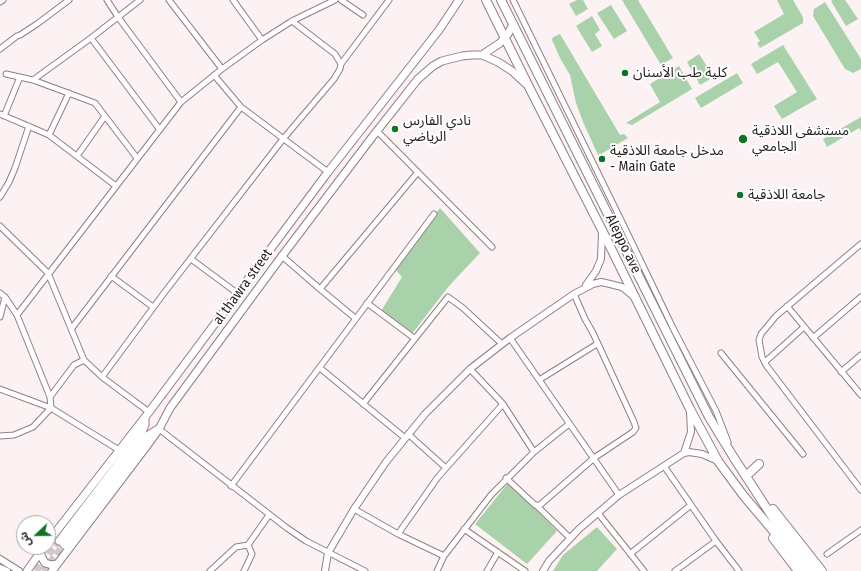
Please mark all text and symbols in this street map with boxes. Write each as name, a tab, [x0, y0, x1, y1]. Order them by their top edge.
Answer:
place label: كلية طب الأسنان	[633, 65, 727, 81]
marker: كلية طب الأسنان	[620, 68, 630, 78]
place label: نادي الفارس الرياضي	[403, 113, 471, 146]
place label: مستشفى اللاذقية الجامعي	[752, 123, 849, 156]
marker: نادي الفارس الرياضي	[390, 124, 400, 134]
marker: مستشفى اللاذقية الجامعي	[737, 133, 749, 145]
place label: مدخل جامعة اللاذقية - Main Gate	[610, 143, 724, 176]
marker: مدخل جامعة اللاذقية - Main Gate	[597, 154, 607, 164]
place label: جامعة اللاذقية	[748, 187, 825, 203]
marker: جامعة اللاذقية	[735, 190, 745, 200]
street label: Aleppo ave	[602, 212, 644, 276]
street label: al thawra street	[210, 246, 276, 328]
north arrow	[16, 515, 56, 555]
text: ش	[16, 530, 34, 549]

